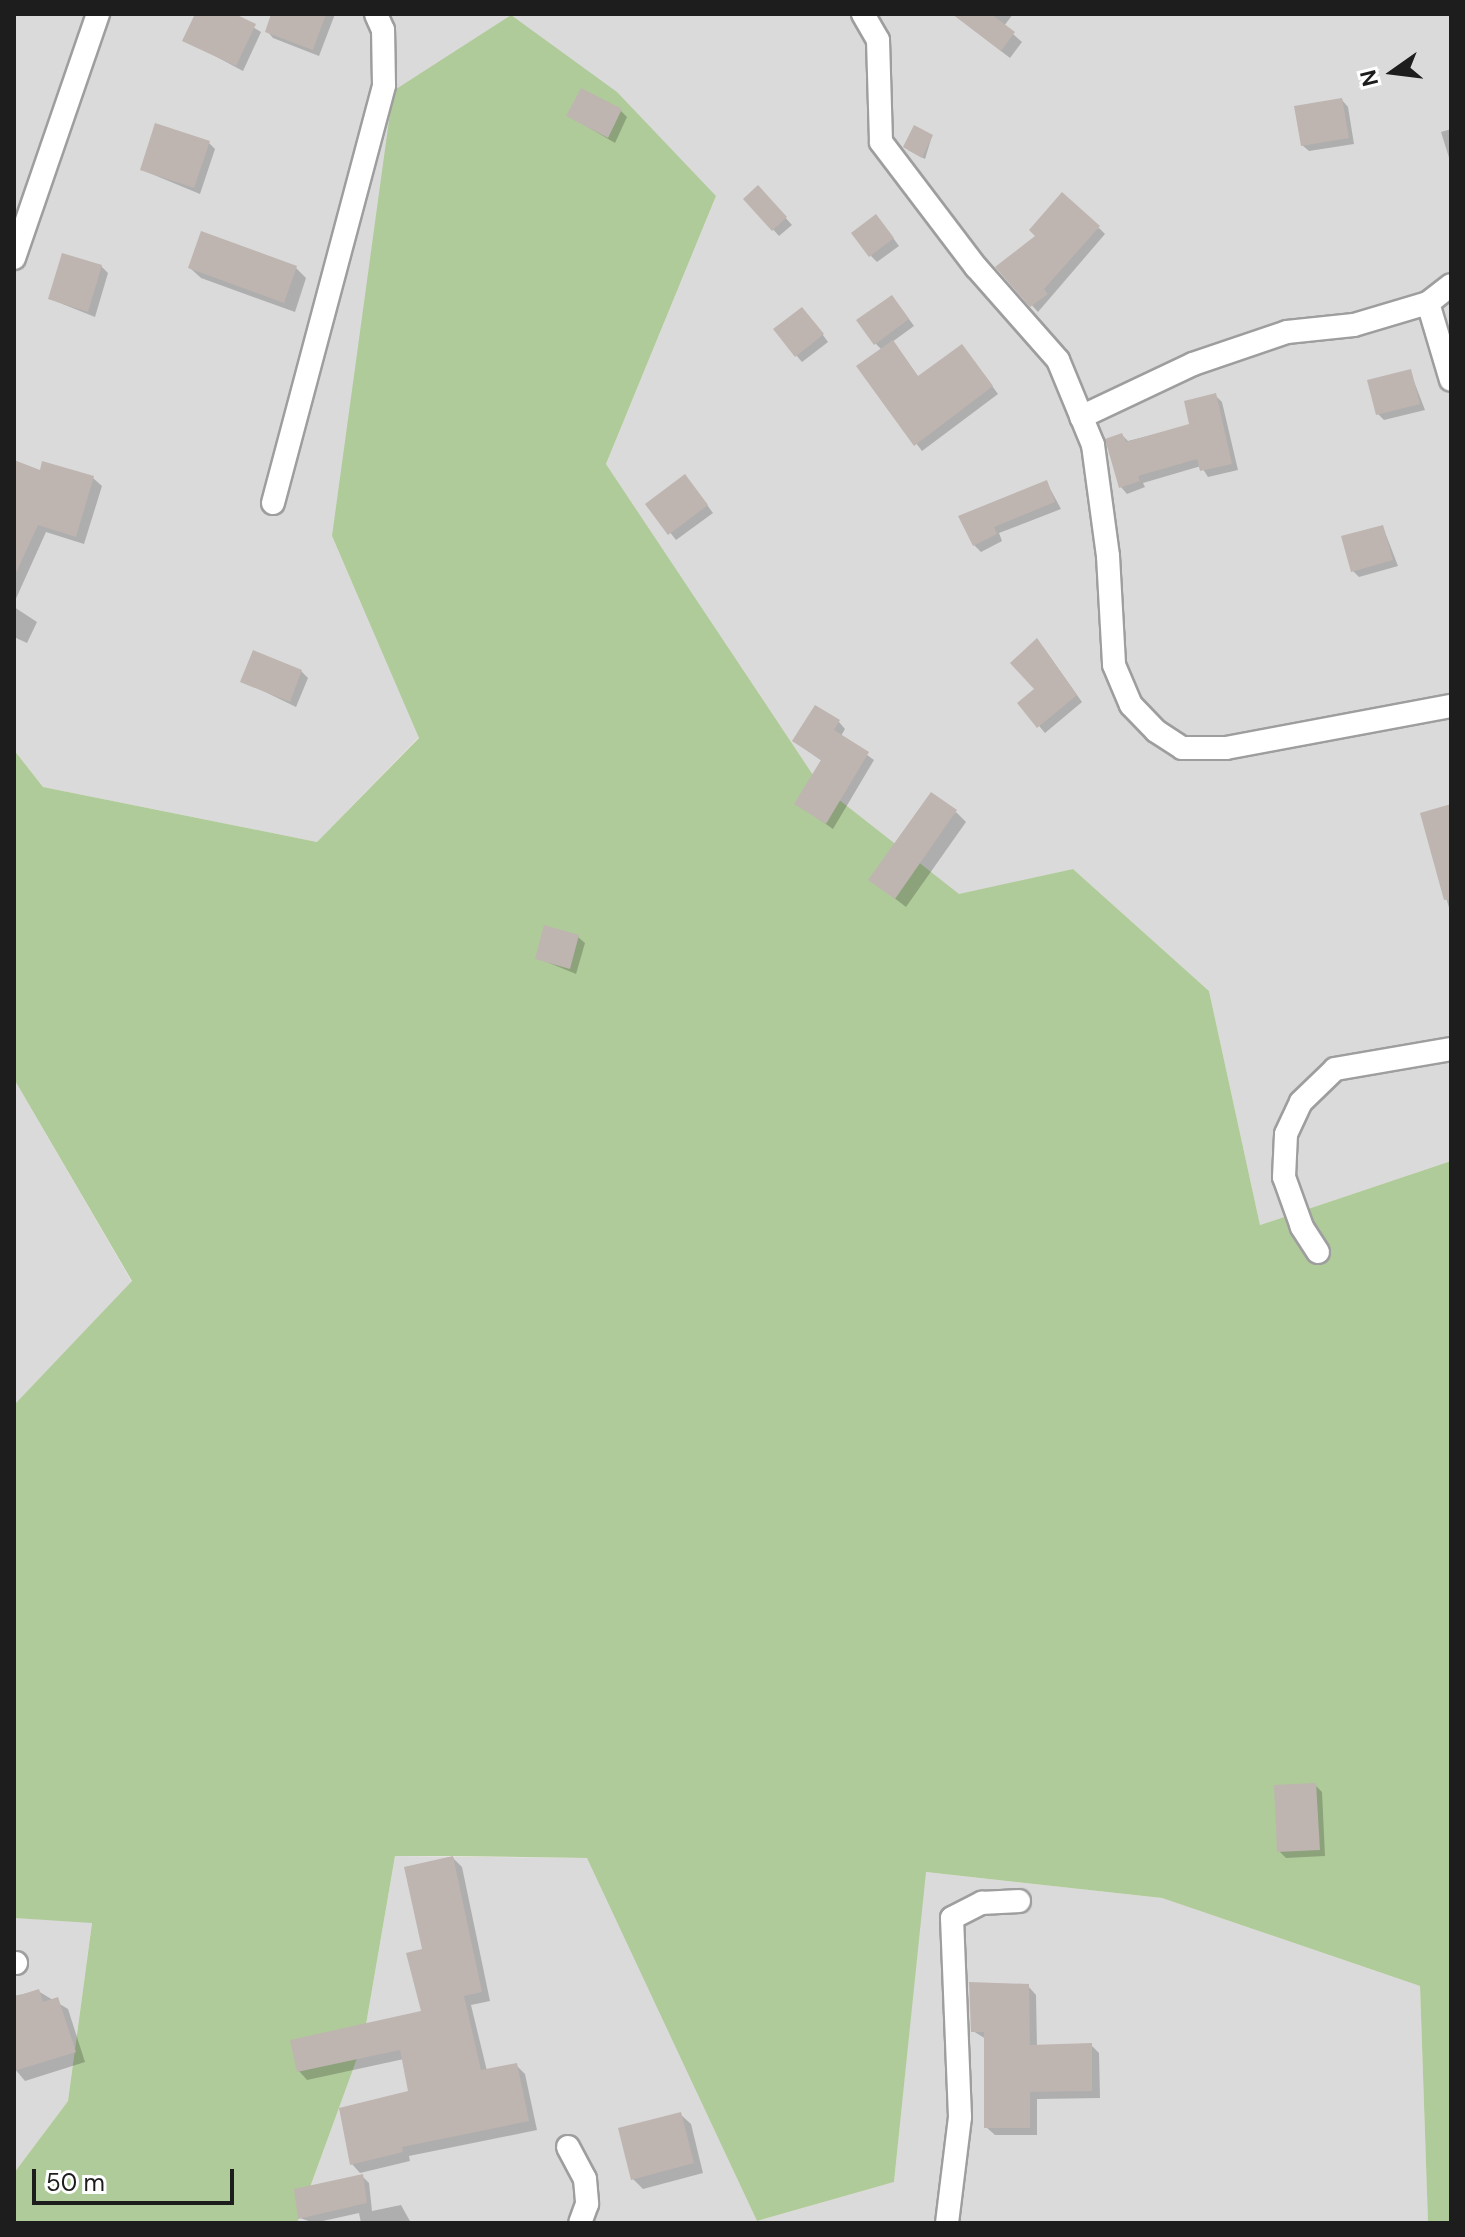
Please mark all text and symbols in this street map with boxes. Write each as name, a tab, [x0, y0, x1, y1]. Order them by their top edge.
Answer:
north arrow	[1353, 32, 1433, 112]
text: N	[1353, 67, 1385, 89]
scale bar	[36, 2153, 238, 2203]
text: 50 m	[46, 2167, 105, 2198]

